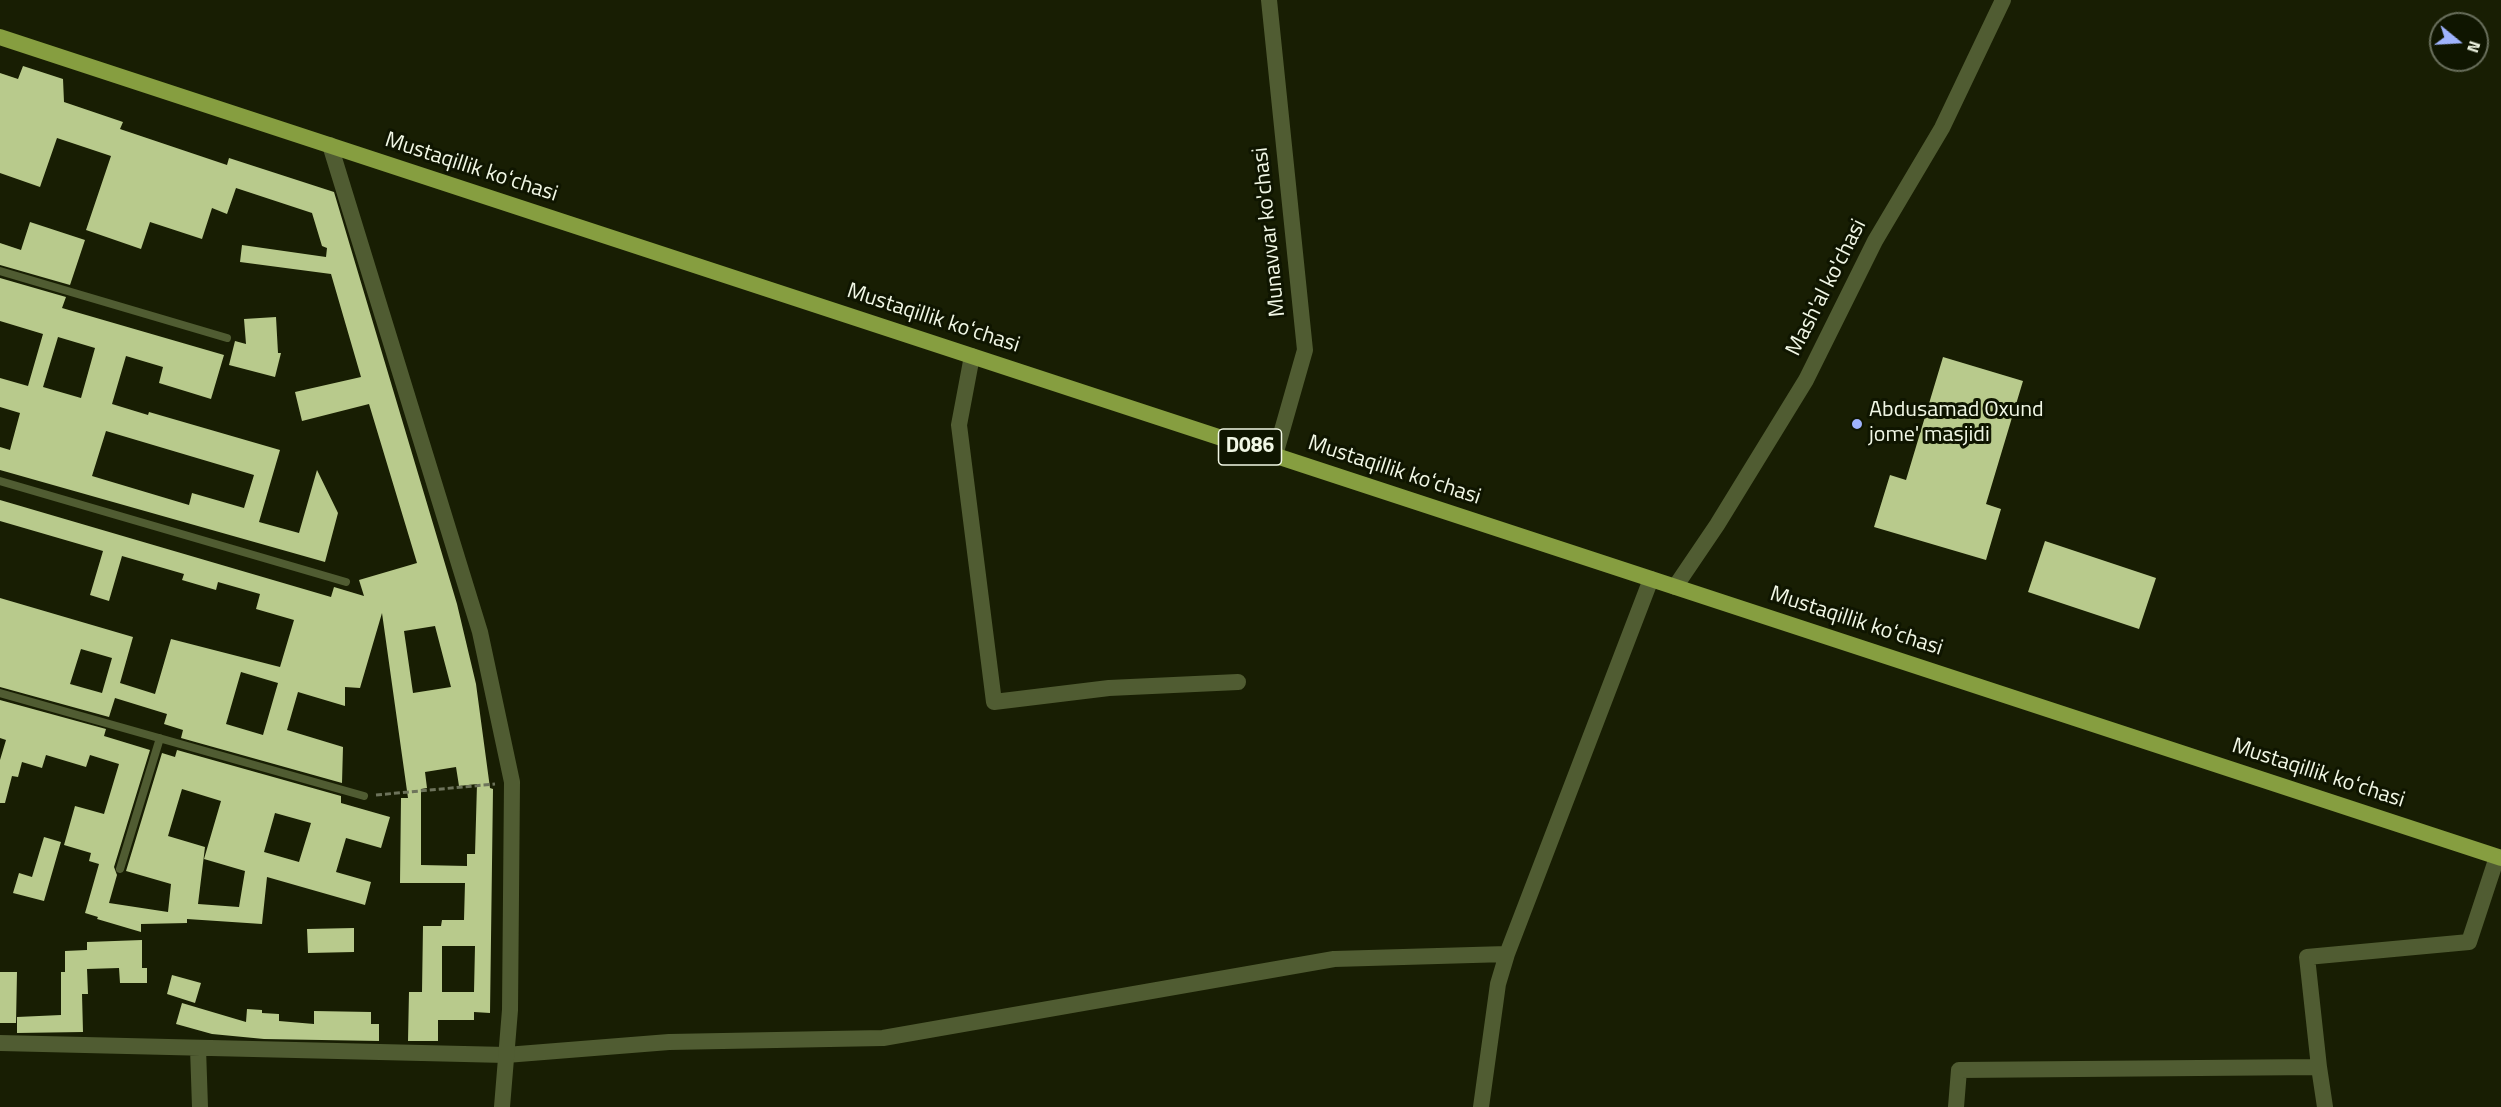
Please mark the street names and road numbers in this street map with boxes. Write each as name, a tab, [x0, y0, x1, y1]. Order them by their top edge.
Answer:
street label: Mustaqillik koʻchasi	[381, 128, 561, 208]
street label: Munavvar ko'chasi	[1248, 146, 1292, 318]
street label: Mash'al ko'chasi	[1781, 215, 1873, 361]
street label: Mustaqillik koʻchasi	[843, 279, 1023, 359]
road number: D086	[1218, 429, 1282, 465]
street label: Mustaqillik koʻchasi	[1304, 431, 1484, 511]
street label: Mustaqillik koʻchasi	[1766, 582, 1946, 662]
street label: Mustaqillik koʻchasi	[2228, 734, 2408, 814]

